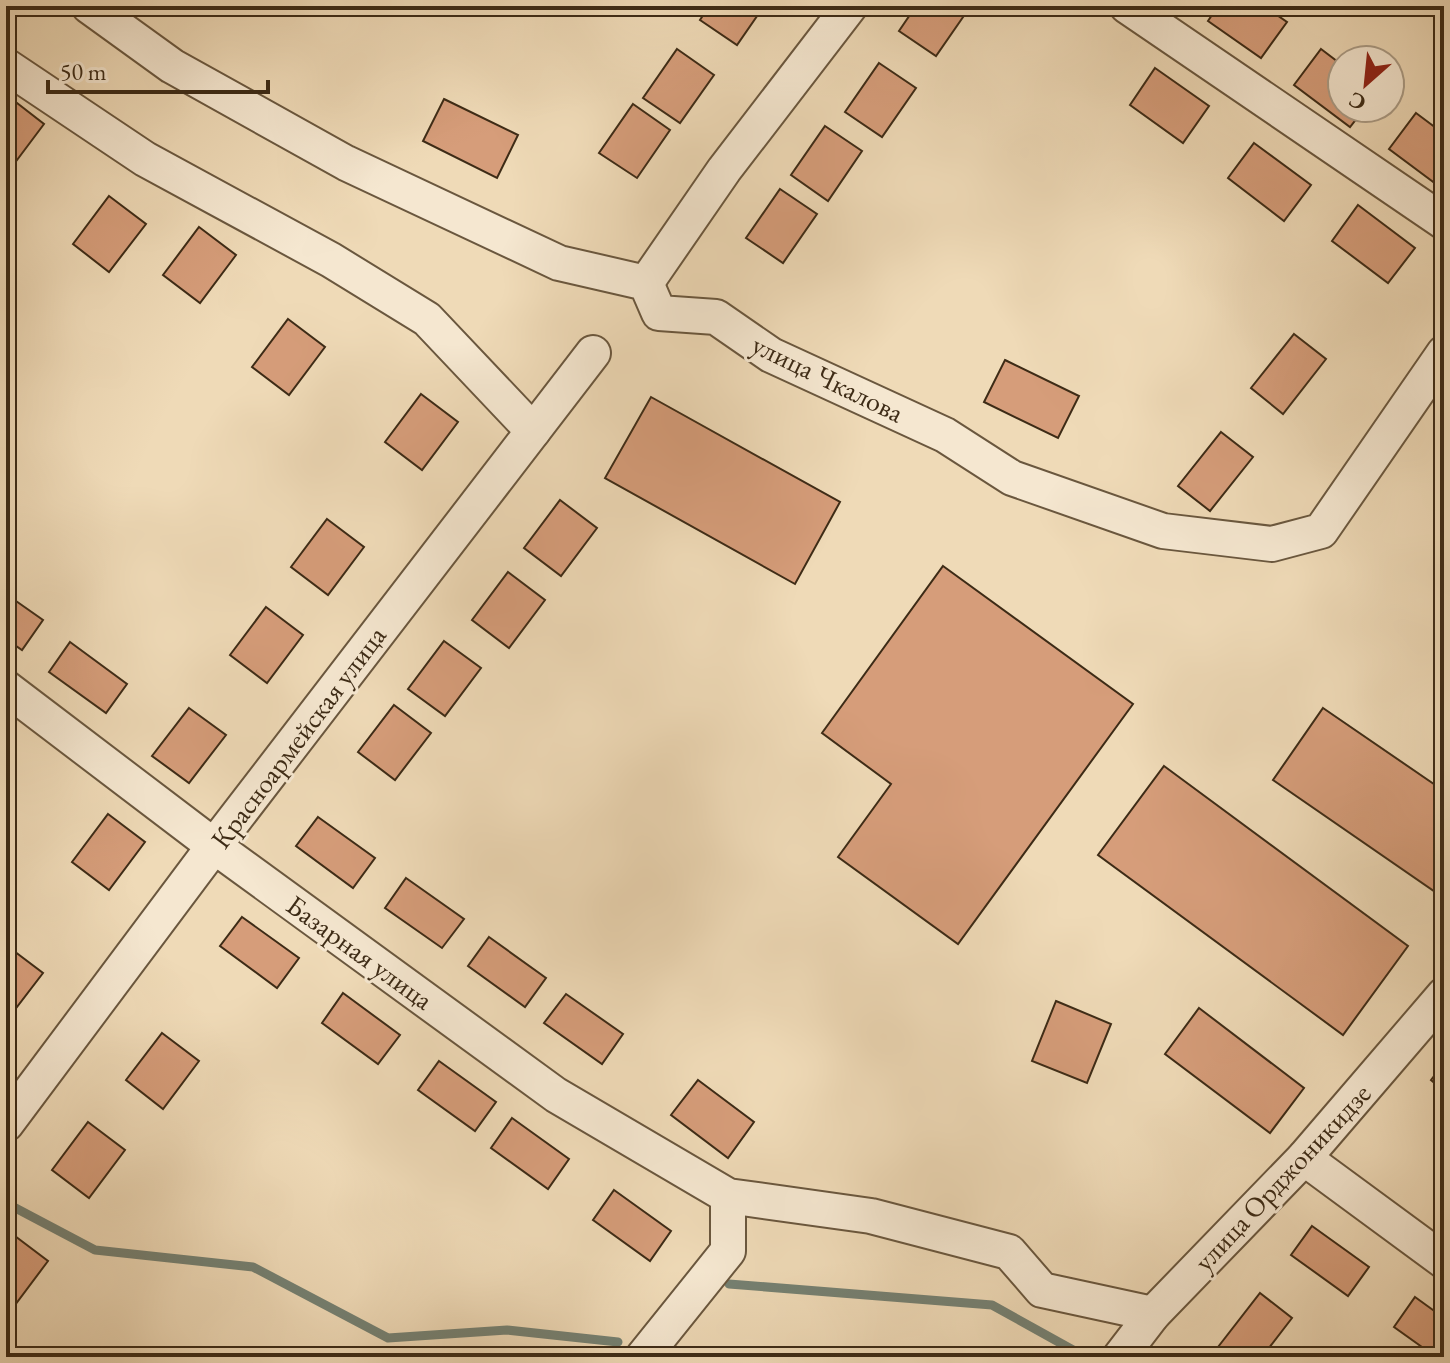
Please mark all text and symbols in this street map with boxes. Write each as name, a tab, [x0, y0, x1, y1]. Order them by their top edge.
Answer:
scale bar	[48, 44, 268, 94]
north arrow	[1326, 44, 1406, 124]
text: 50 m	[60, 56, 107, 87]
text: С	[1344, 85, 1371, 118]
street label: улица Чкалова	[746, 326, 911, 431]
street label: Красноармейская улица	[202, 618, 394, 856]
street label: Базарная улица	[279, 887, 441, 1018]
street label: улица Орджоникидзе	[1186, 1076, 1378, 1278]

